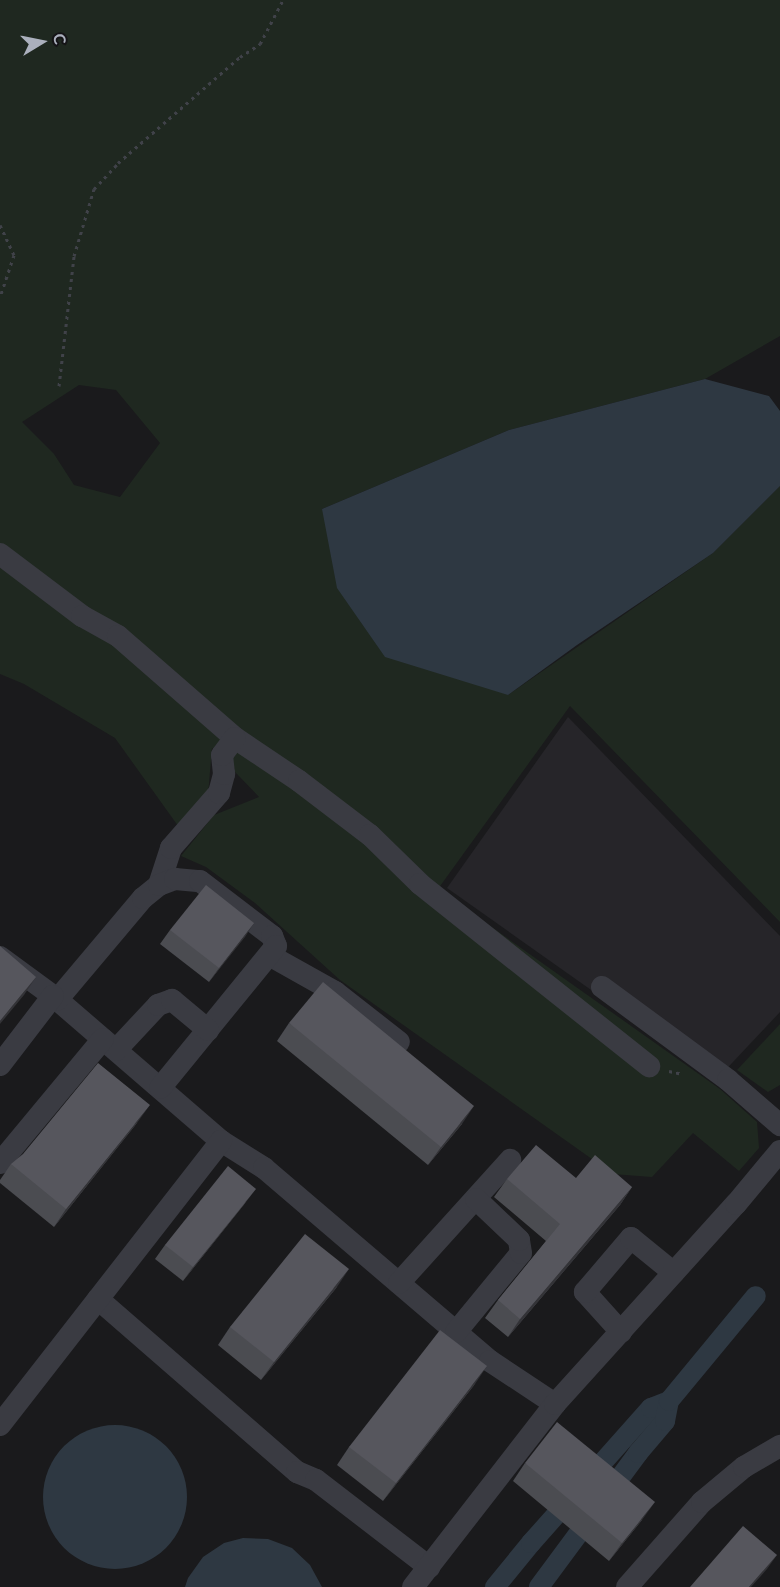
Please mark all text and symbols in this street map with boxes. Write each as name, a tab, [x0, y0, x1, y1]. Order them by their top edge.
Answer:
north arrow	[12, 12, 72, 72]
text: С	[50, 32, 70, 46]

